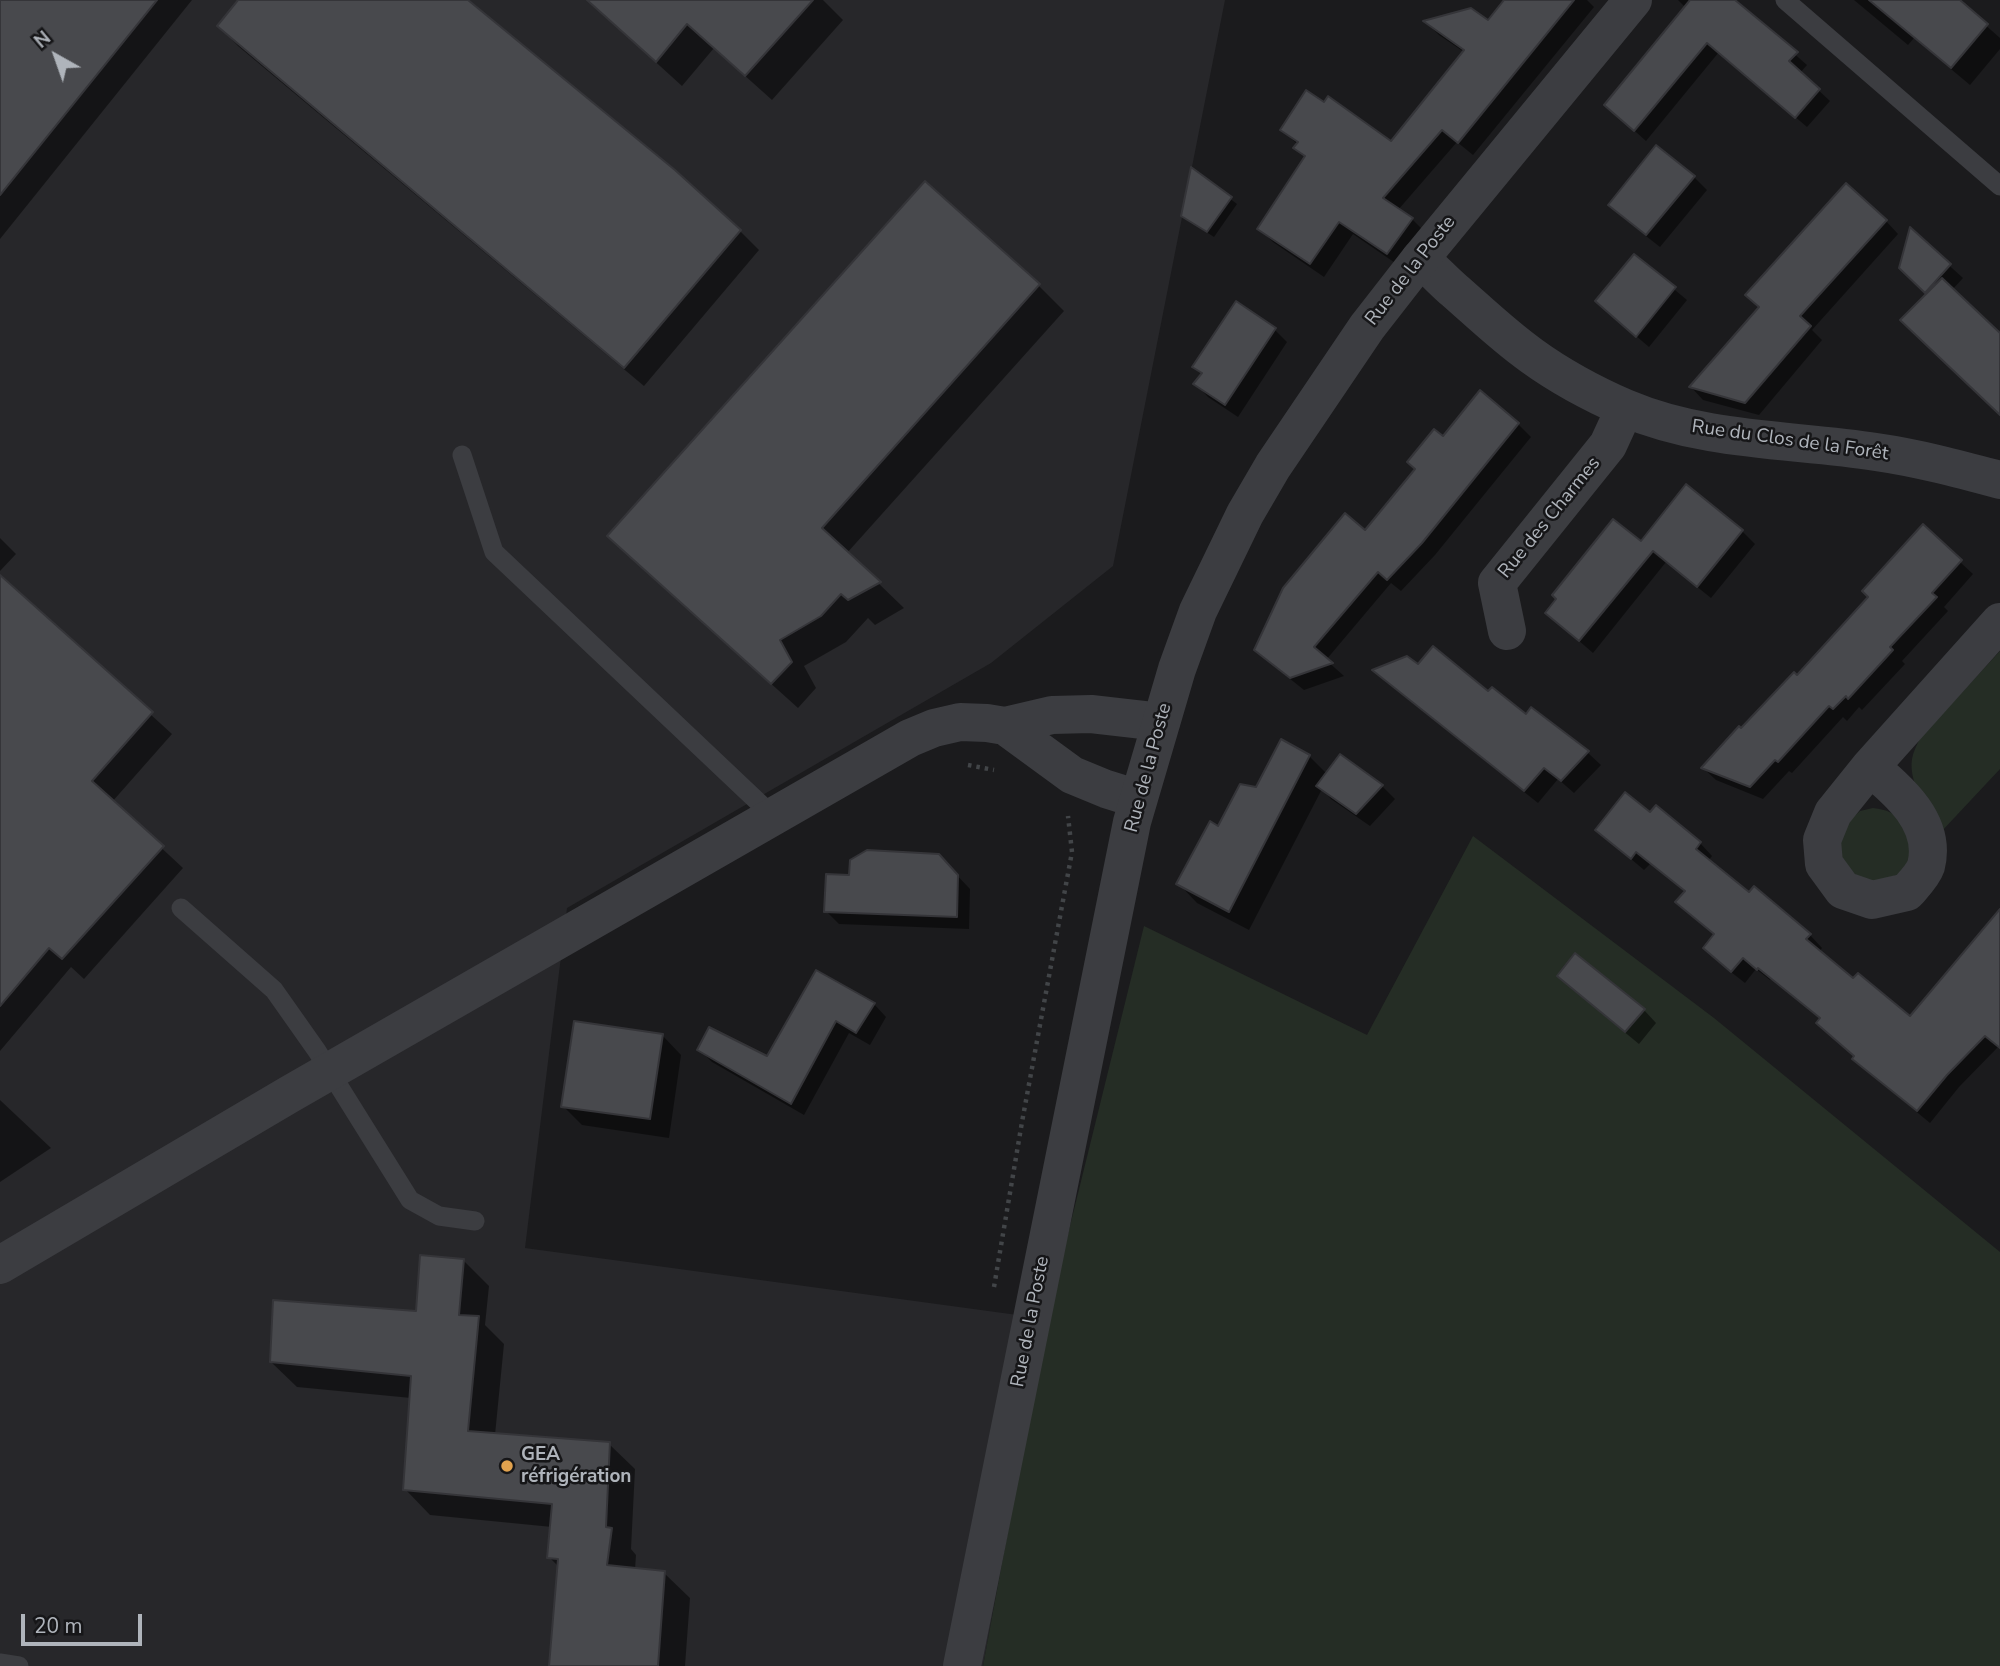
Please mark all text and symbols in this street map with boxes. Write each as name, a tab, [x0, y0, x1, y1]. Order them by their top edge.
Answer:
north arrow	[21, 21, 91, 91]
text: N	[29, 25, 56, 54]
street label: Rue de la Poste	[1361, 212, 1461, 330]
street label: Rue du Clos de la Forêt	[1690, 416, 1890, 466]
street label: Rue des Charmes	[1494, 453, 1606, 583]
street label: Rue de la Poste	[1121, 701, 1177, 835]
street label: Rue de la Poste	[1007, 1255, 1055, 1389]
place label: GEA réfrigération	[521, 1444, 631, 1488]
marker: GEA réfrigération	[499, 1458, 515, 1474]
scale bar	[24, 1600, 145, 1644]
text: 20 m	[34, 1612, 83, 1640]

